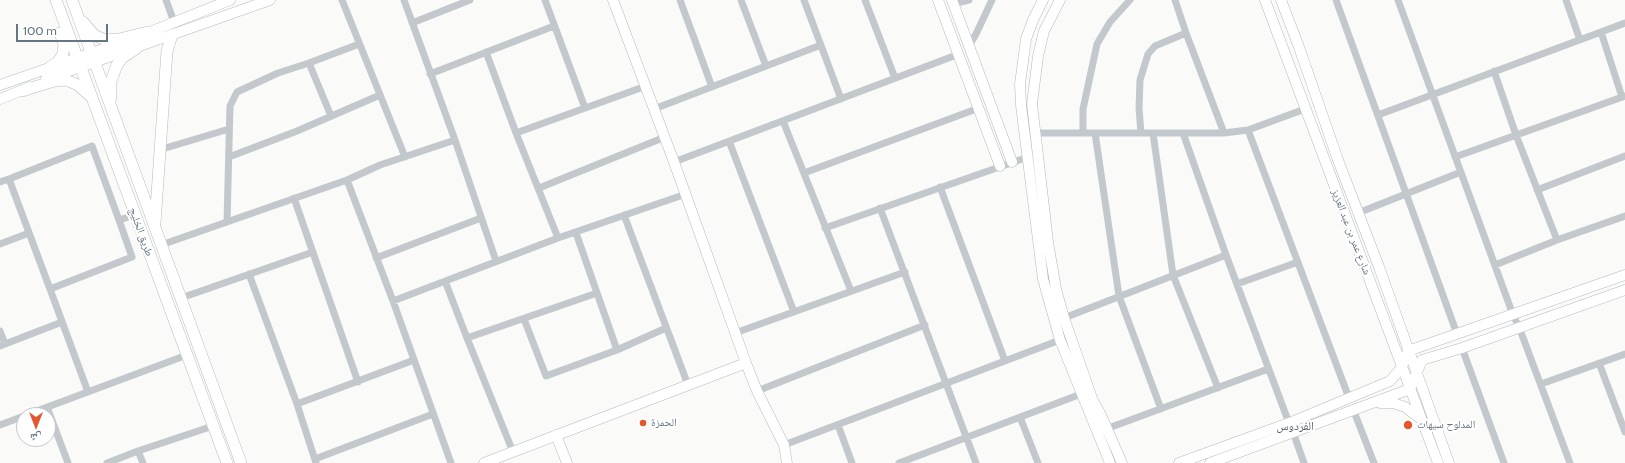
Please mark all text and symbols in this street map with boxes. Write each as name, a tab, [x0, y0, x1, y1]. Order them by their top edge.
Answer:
scale bar	[18, 16, 110, 42]
text: 100 m	[23, 23, 57, 38]
street label: شارع عمر بن عبد العزيز	[1329, 187, 1373, 277]
street label: طريق الخليج	[126, 206, 156, 258]
north arrow	[16, 407, 56, 447]
place label: الحمزة	[651, 416, 677, 430]
marker: الحمزة	[638, 418, 648, 428]
place label: المدلوح سيهات	[1417, 418, 1475, 432]
district label: الفردوس	[1276, 419, 1314, 433]
marker: المدلوح سيهات	[1402, 419, 1414, 431]
text: ش	[30, 431, 42, 445]

